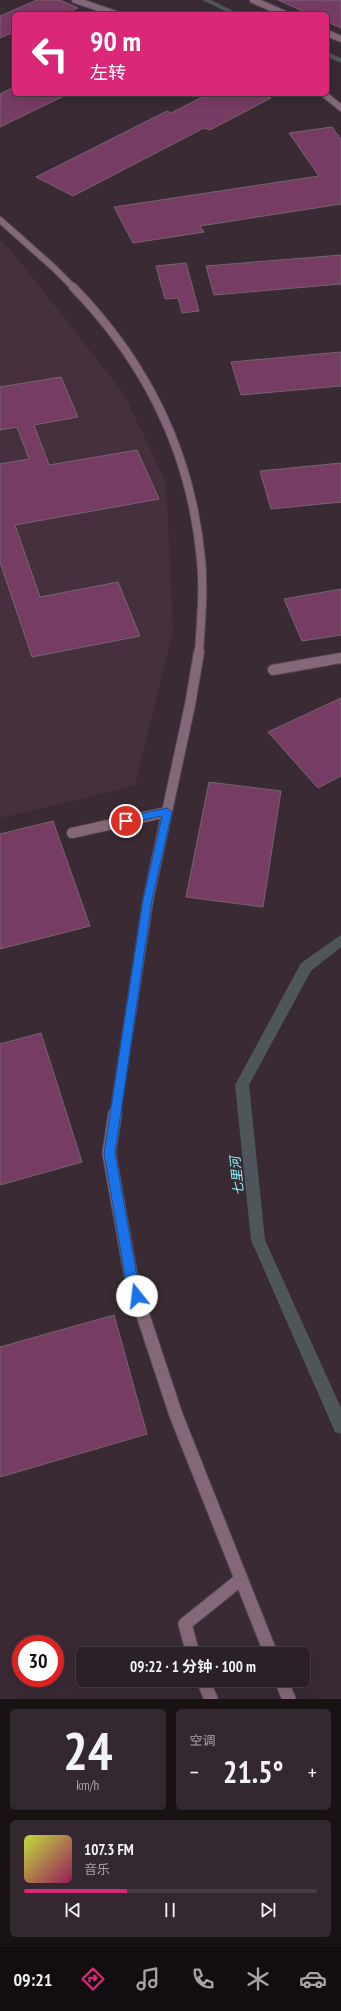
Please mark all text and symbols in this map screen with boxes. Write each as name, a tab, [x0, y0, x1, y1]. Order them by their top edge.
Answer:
text: 90 m	[90, 22, 141, 59]
icon: left	[24, 28, 76, 80]
text: 左转	[90, 61, 126, 84]
pin	[109, 804, 143, 838]
icon: arrive	[115, 810, 137, 832]
water label: 七里河	[226, 1153, 247, 1196]
position arrow	[116, 1275, 158, 1317]
speed limit sign: 30	[12, 1635, 64, 1687]
text: 09:22 · 1 分钟 · 100 m	[130, 1657, 256, 1676]
text: 24	[63, 1717, 113, 1784]
text: 空调	[190, 1732, 216, 1749]
text: 21.5°	[223, 1752, 283, 1791]
text: −	[190, 1758, 199, 1786]
text: +	[308, 1758, 317, 1786]
text: km/h	[76, 1777, 99, 1794]
text: 107.3 FM	[84, 1840, 134, 1859]
text: 音乐	[84, 1861, 110, 1878]
icon: previous	[62, 1899, 84, 1921]
icon: pause	[159, 1899, 181, 1921]
icon: next	[257, 1899, 279, 1921]
icon: directions	[79, 1965, 107, 1993]
icon: music	[134, 1965, 162, 1993]
icon: phone	[189, 1965, 217, 1993]
icon: climate	[244, 1965, 272, 1993]
icon: car	[299, 1965, 327, 1993]
text: 09:21	[14, 1968, 52, 1991]

